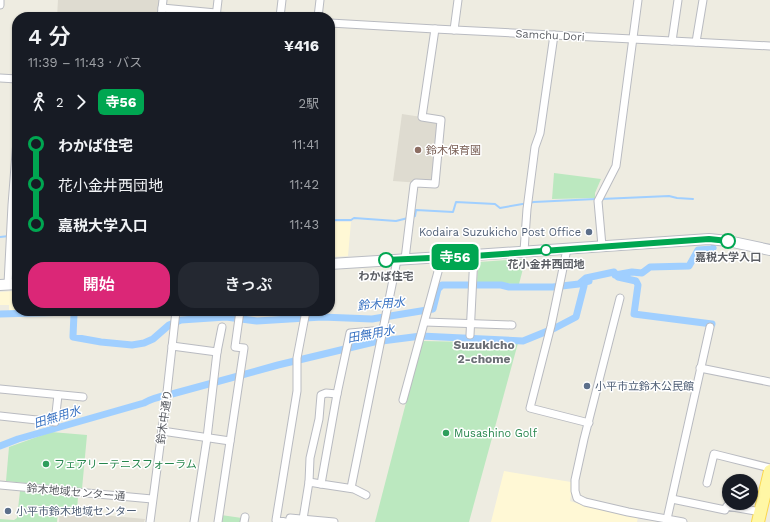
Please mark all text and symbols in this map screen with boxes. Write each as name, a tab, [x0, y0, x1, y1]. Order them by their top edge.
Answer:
text: 4 分	[28, 24, 71, 49]
street label: Samchu Dori	[515, 27, 585, 44]
text: ¥416	[284, 37, 319, 55]
text: 11:39 – 11:43 · バス	[28, 55, 142, 70]
icon: walk	[28, 91, 50, 113]
icon: forward	[70, 91, 92, 113]
text: 寺56	[106, 94, 136, 110]
text: 2	[56, 95, 64, 110]
text: 2駅	[298, 96, 319, 111]
text: わかば住宅	[58, 137, 133, 155]
text: 11:41	[292, 137, 319, 152]
place label: 鈴木保育園	[426, 144, 481, 157]
marker: 鈴木保育園	[413, 145, 423, 155]
text: 花小金井西団地	[58, 177, 163, 195]
text: 11:42	[289, 177, 319, 192]
text: 嘉税大学入口	[58, 217, 148, 235]
text: 11:43	[289, 217, 319, 232]
place label: Kodaira Suzukicho Post Office	[419, 226, 581, 239]
marker: Kodaira Suzukicho Post Office	[584, 227, 594, 237]
marker: 嘉税大学入口	[720, 233, 736, 249]
line badge: 寺56	[432, 244, 478, 270]
marker: 花小金井西団地	[540, 244, 552, 256]
text: 寺56	[440, 249, 470, 265]
place label: 嘉税大学入口	[695, 251, 761, 264]
marker: わかば住宅	[378, 252, 394, 268]
place label: 花小金井西団地	[508, 258, 585, 271]
button: 開始	[28, 262, 170, 308]
button: きっぷ	[178, 262, 319, 308]
place label: わかば住宅	[359, 270, 414, 283]
water label: 鈴木用水	[356, 295, 408, 313]
water label: 田無用水	[346, 322, 398, 345]
district label: Suzukicho 2-chome	[453, 338, 515, 366]
place label: 小平市立鈴木公民館	[595, 380, 694, 393]
marker: 小平市立鈴木公民館	[582, 381, 592, 391]
street label: 鈴木中通り	[154, 389, 175, 445]
water label: 田無用水	[32, 403, 84, 431]
place label: Musashino Golf	[454, 427, 538, 440]
marker: Musashino Golf	[441, 428, 451, 438]
place label: フェアリーテニスフォーラム	[54, 458, 197, 471]
marker: フェアリーテニスフォーラム	[41, 459, 51, 469]
map controls	[722, 474, 758, 510]
button: layers	[722, 474, 758, 510]
street label: 鈴木地域センター通	[26, 482, 126, 503]
place label: 小平市鈴木地域センター	[16, 505, 137, 518]
marker: 小平市鈴木地域センター	[3, 506, 13, 516]

